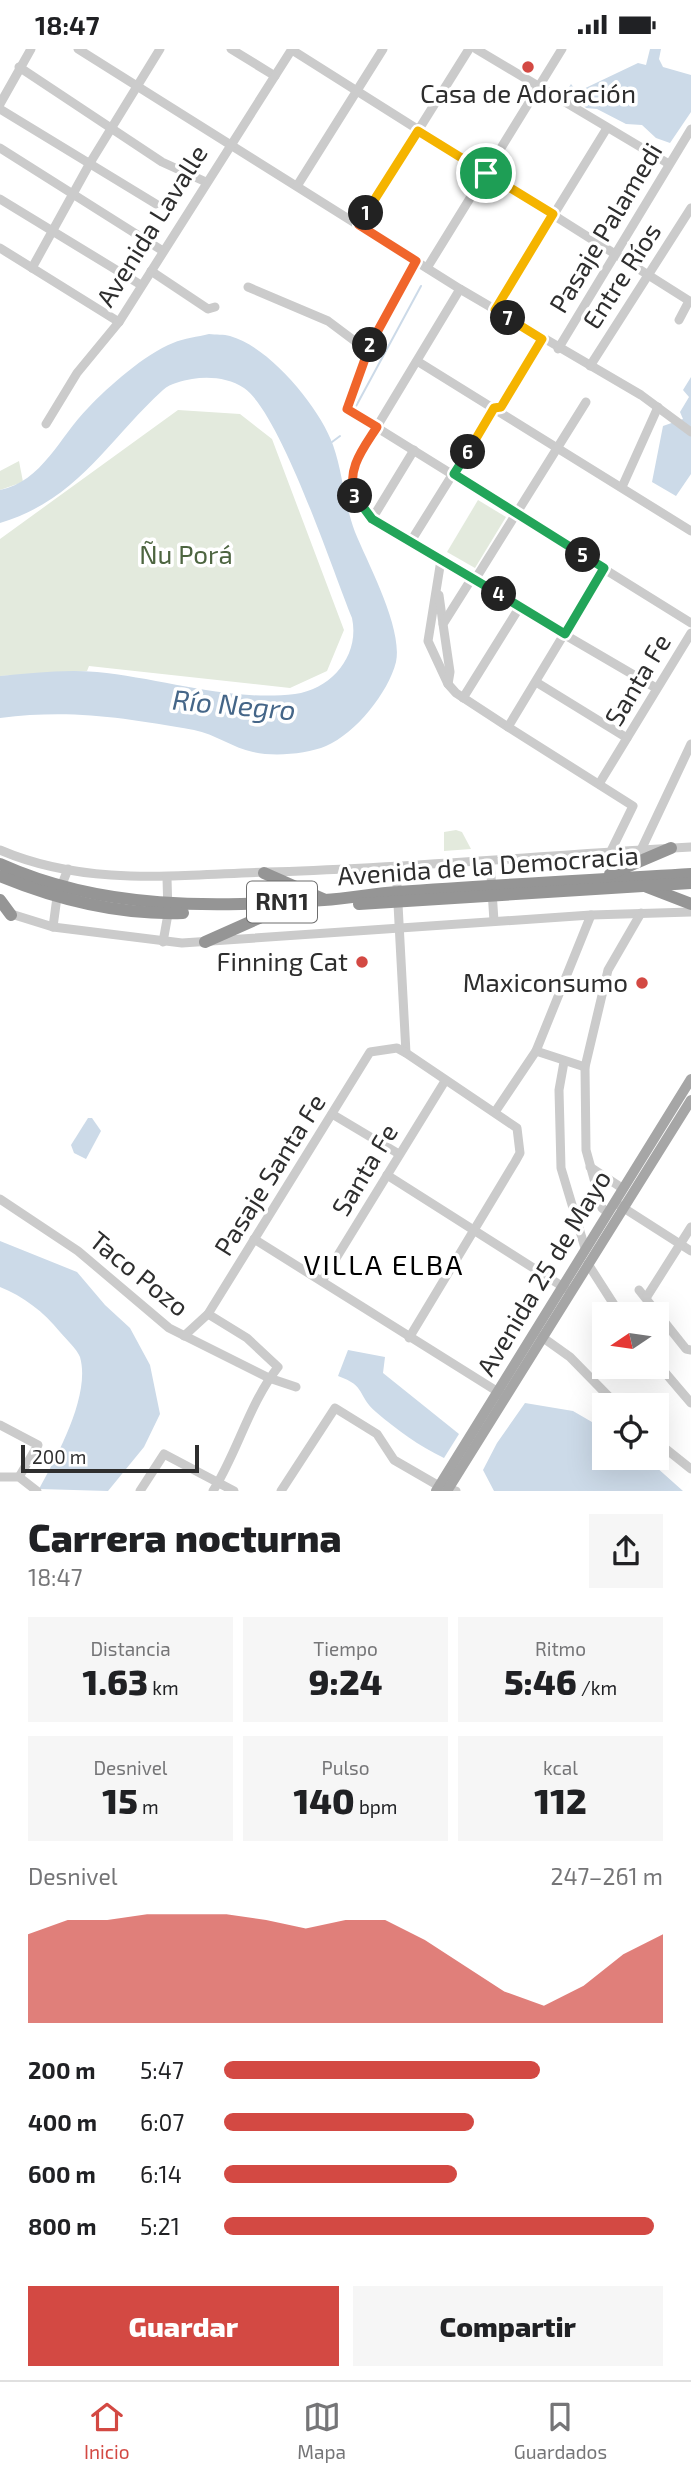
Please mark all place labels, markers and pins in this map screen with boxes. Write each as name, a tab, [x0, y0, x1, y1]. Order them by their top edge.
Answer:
marker: Casa de Adoración	[520, 59, 536, 75]
place label: Casa de Adoración	[420, 77, 636, 108]
pin	[456, 143, 516, 203]
pin: 1	[348, 195, 384, 231]
pin: 7	[490, 301, 526, 335]
pin: 2	[352, 327, 388, 363]
pin: 6	[450, 435, 486, 469]
pin: 3	[338, 479, 372, 513]
pin: 5	[566, 538, 600, 573]
pin: 4	[482, 577, 516, 611]
place label: Finning Cat	[216, 945, 348, 976]
marker: Finning Cat	[354, 954, 370, 970]
place label: Maxiconsumo	[463, 966, 628, 997]
marker: Maxiconsumo	[634, 975, 650, 991]

